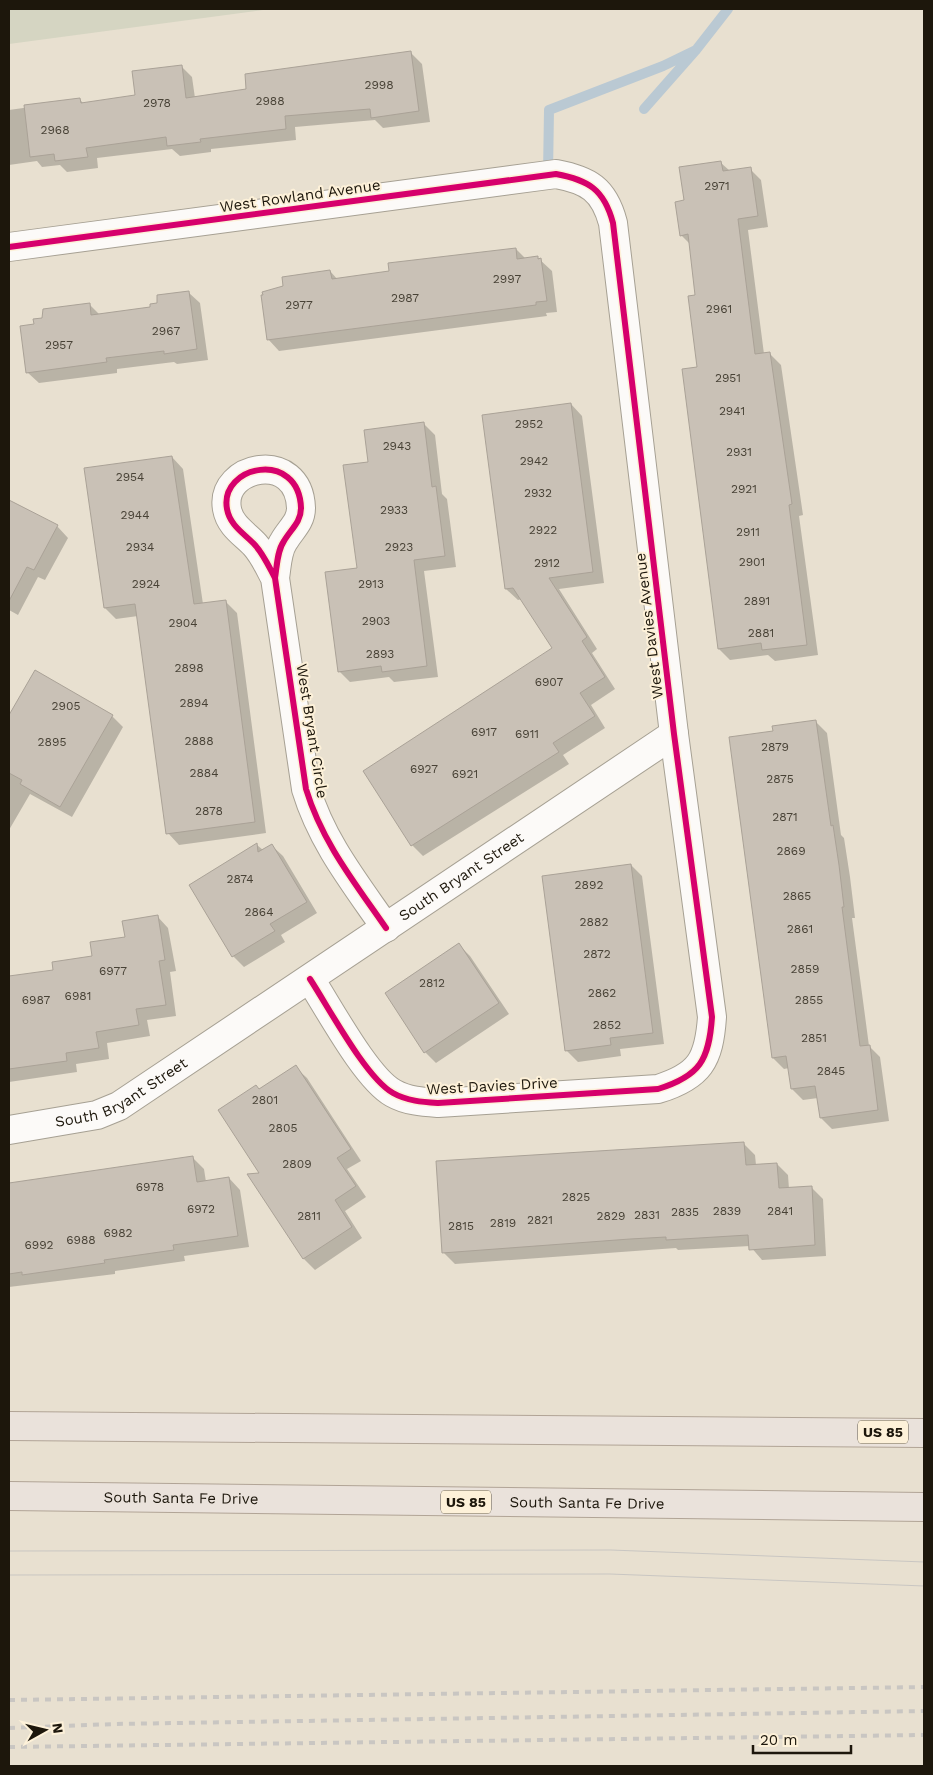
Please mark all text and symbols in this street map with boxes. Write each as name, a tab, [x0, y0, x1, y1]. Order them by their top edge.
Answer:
house number: 2998	[364, 78, 394, 92]
house number: 2988	[255, 94, 285, 108]
house number: 2978	[143, 96, 171, 110]
house number: 2968	[40, 123, 70, 137]
street label: West Rowland Avenue	[218, 176, 382, 216]
house number: 2971	[704, 179, 730, 193]
house number: 2997	[493, 272, 521, 286]
house number: 2987	[391, 291, 419, 305]
house number: 2977	[285, 298, 313, 312]
house number: 2961	[706, 302, 732, 316]
house number: 2967	[152, 324, 180, 338]
house number: 2957	[45, 338, 73, 352]
house number: 2951	[715, 371, 741, 385]
house number: 2941	[719, 404, 745, 418]
house number: 2952	[515, 417, 543, 431]
house number: 2943	[383, 439, 411, 453]
house number: 2931	[726, 445, 752, 459]
house number: 2942	[520, 454, 548, 468]
house number: 2954	[116, 470, 144, 484]
house number: 2921	[731, 482, 757, 496]
house number: 2932	[524, 486, 552, 500]
house number: 2933	[380, 503, 408, 517]
house number: 2944	[120, 508, 150, 522]
house number: 2922	[529, 523, 557, 537]
house number: 2911	[736, 525, 760, 539]
house number: 2934	[126, 540, 154, 554]
house number: 2923	[385, 540, 413, 554]
street label: West Davies Avenue	[631, 552, 667, 700]
house number: 2901	[739, 555, 765, 569]
house number: 2912	[534, 556, 560, 570]
house number: 2924	[132, 577, 160, 591]
house number: 2913	[358, 577, 384, 591]
house number: 2891	[744, 594, 770, 608]
house number: 2903	[362, 614, 390, 628]
house number: 2904	[168, 616, 198, 630]
house number: 2881	[748, 626, 774, 640]
house number: 2893	[366, 647, 394, 661]
house number: 2898	[174, 661, 204, 675]
street label: West Bryant Circle	[292, 662, 332, 800]
house number: 6907	[535, 675, 564, 689]
house number: 2894	[179, 696, 209, 710]
house number: 2905	[52, 699, 80, 713]
house number: 6917	[471, 725, 497, 739]
house number: 6911	[515, 727, 539, 741]
house number: 2888	[184, 734, 214, 748]
house number: 2895	[38, 735, 66, 749]
house number: 2879	[761, 740, 789, 754]
house number: 6927	[410, 762, 438, 776]
house number: 2884	[189, 766, 219, 780]
house number: 6921	[452, 767, 478, 781]
house number: 2875	[766, 772, 794, 786]
house number: 2878	[195, 804, 223, 818]
house number: 2871	[772, 810, 798, 824]
street label: South Bryant Street	[395, 828, 528, 925]
house number: 2869	[776, 844, 806, 858]
house number: 2874	[226, 872, 254, 886]
house number: 2892	[575, 878, 603, 892]
house number: 2865	[783, 889, 811, 903]
house number: 2864	[244, 905, 274, 919]
house number: 2882	[580, 915, 608, 929]
house number: 2861	[787, 922, 813, 936]
house number: 2872	[583, 947, 611, 961]
house number: 2859	[791, 962, 819, 976]
house number: 6977	[99, 964, 127, 978]
house number: 2812	[419, 976, 445, 990]
house number: 2862	[588, 986, 616, 1000]
house number: 6981	[65, 989, 91, 1003]
house number: 6987	[22, 993, 50, 1007]
house number: 2855	[795, 993, 823, 1007]
house number: 2852	[593, 1018, 621, 1032]
house number: 2851	[801, 1031, 827, 1045]
street label: South Bryant Street	[54, 1053, 191, 1131]
house number: 2845	[817, 1064, 845, 1078]
street label: West Davies Drive	[426, 1074, 558, 1098]
house number: 2801	[252, 1093, 278, 1107]
house number: 2805	[269, 1121, 297, 1135]
house number: 2809	[282, 1157, 312, 1171]
house number: 6978	[136, 1180, 164, 1194]
house number: 2825	[562, 1190, 590, 1204]
house number: 6972	[187, 1202, 215, 1216]
house number: 2839	[713, 1204, 741, 1218]
house number: 2841	[767, 1204, 793, 1218]
house number: 2835	[671, 1205, 699, 1219]
house number: 2831	[634, 1208, 660, 1222]
house number: 2811	[297, 1209, 321, 1223]
house number: 2829	[597, 1209, 625, 1223]
house number: 2821	[527, 1213, 553, 1227]
house number: 2819	[490, 1216, 516, 1230]
house number: 2815	[448, 1219, 474, 1233]
house number: 6982	[103, 1226, 133, 1240]
house number: 6988	[66, 1233, 96, 1247]
house number: 6992	[24, 1238, 54, 1252]
road number: US 85	[858, 1420, 908, 1444]
street label: South Santa Fe Drive	[103, 1488, 258, 1508]
road number: US 85	[441, 1490, 491, 1514]
street label: South Santa Fe Drive	[509, 1493, 664, 1513]
north arrow	[20, 1705, 70, 1755]
text: N	[49, 1722, 67, 1734]
scale bar	[753, 1722, 850, 1754]
text: 20 m	[760, 1731, 798, 1749]

